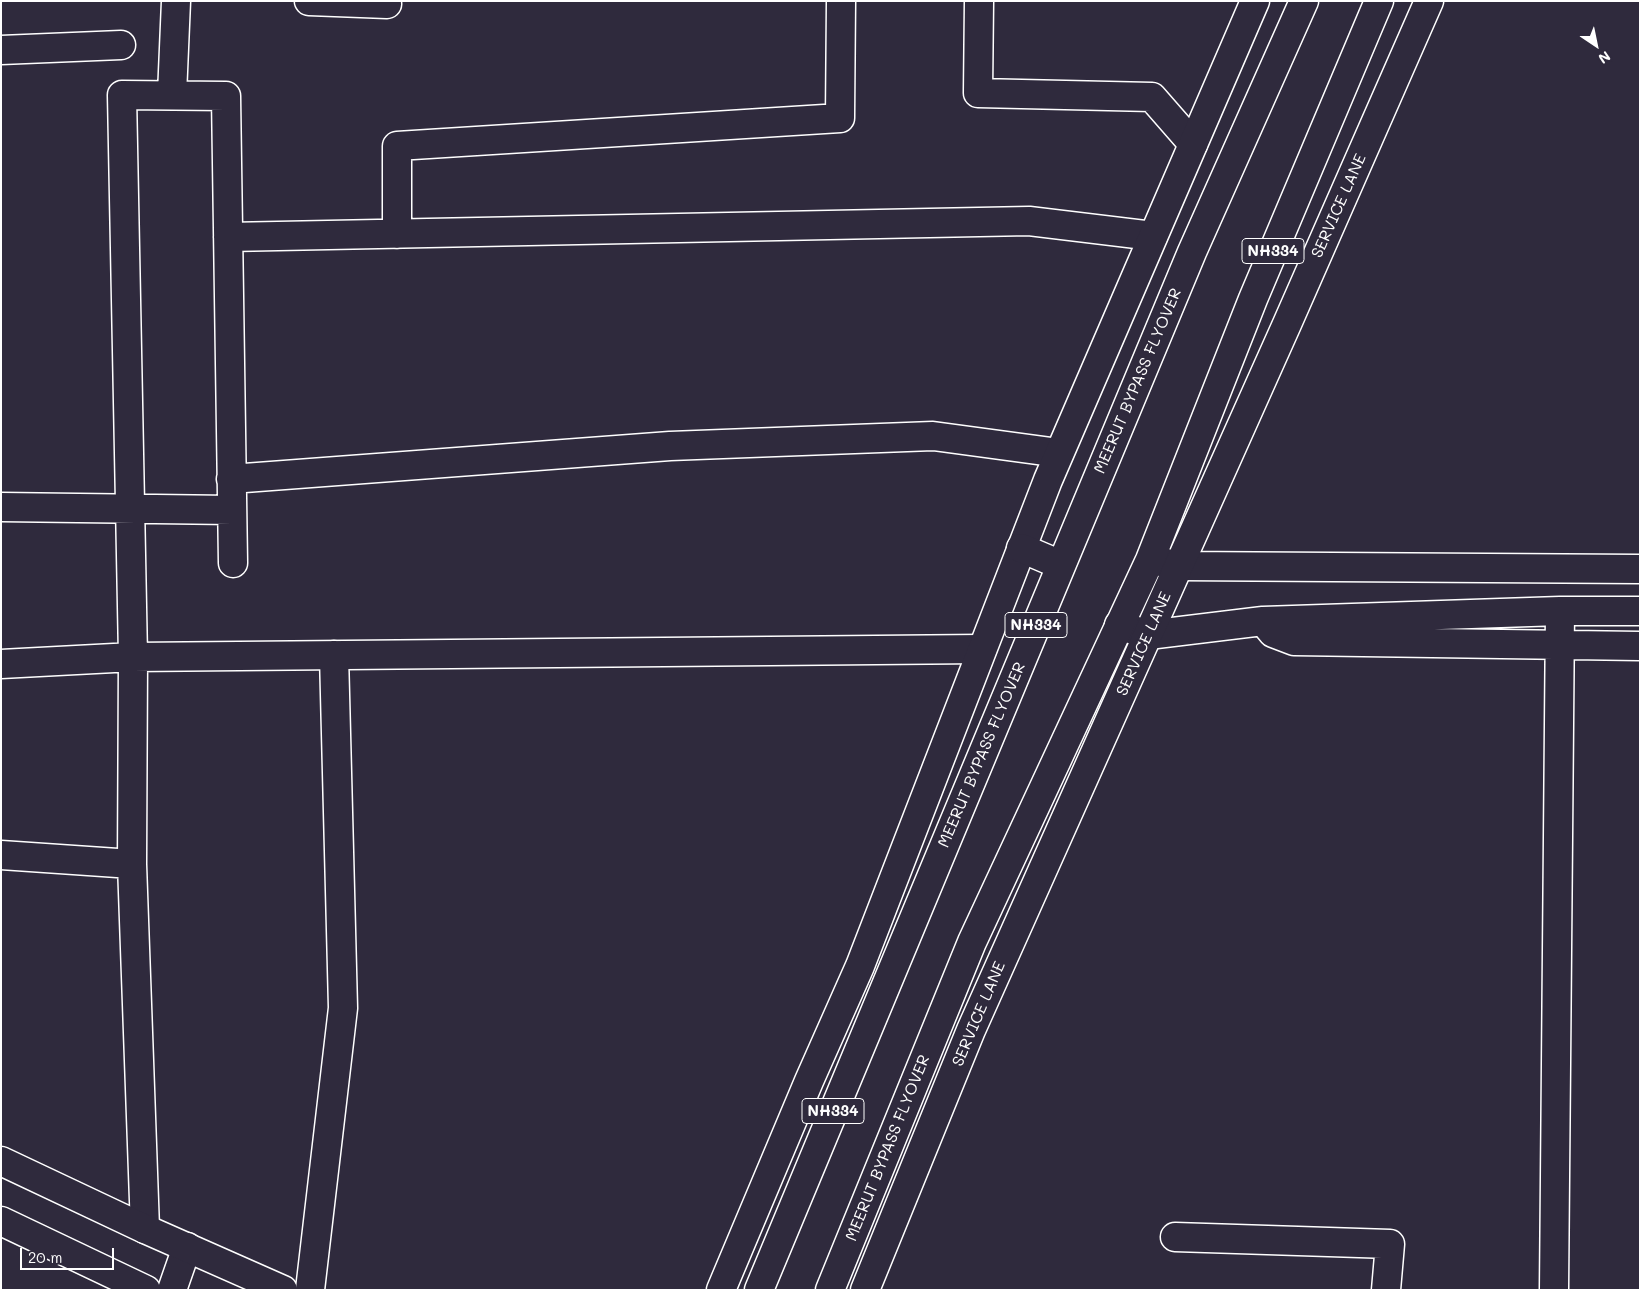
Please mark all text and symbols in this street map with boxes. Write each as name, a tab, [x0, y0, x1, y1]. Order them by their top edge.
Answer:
north arrow	[1571, 20, 1621, 70]
text: N	[1595, 47, 1614, 69]
street label: SERVICE LANE	[1307, 151, 1371, 261]
road number: NH334	[1242, 238, 1304, 264]
street label: MEERUT BYPASS FLYOVER	[1090, 285, 1186, 477]
street label: SERVICE LANE	[1112, 589, 1176, 699]
road number: NH334	[1005, 612, 1067, 638]
street label: MEERUT BYPASS FLYOVER	[934, 659, 1030, 851]
street label: SERVICE LANE	[948, 959, 1010, 1069]
street label: MEERUT BYPASS FLYOVER	[842, 1052, 934, 1244]
road number: NH334	[802, 1098, 864, 1124]
scale bar	[22, 1238, 116, 1270]
text: 20 m	[28, 1247, 62, 1267]

